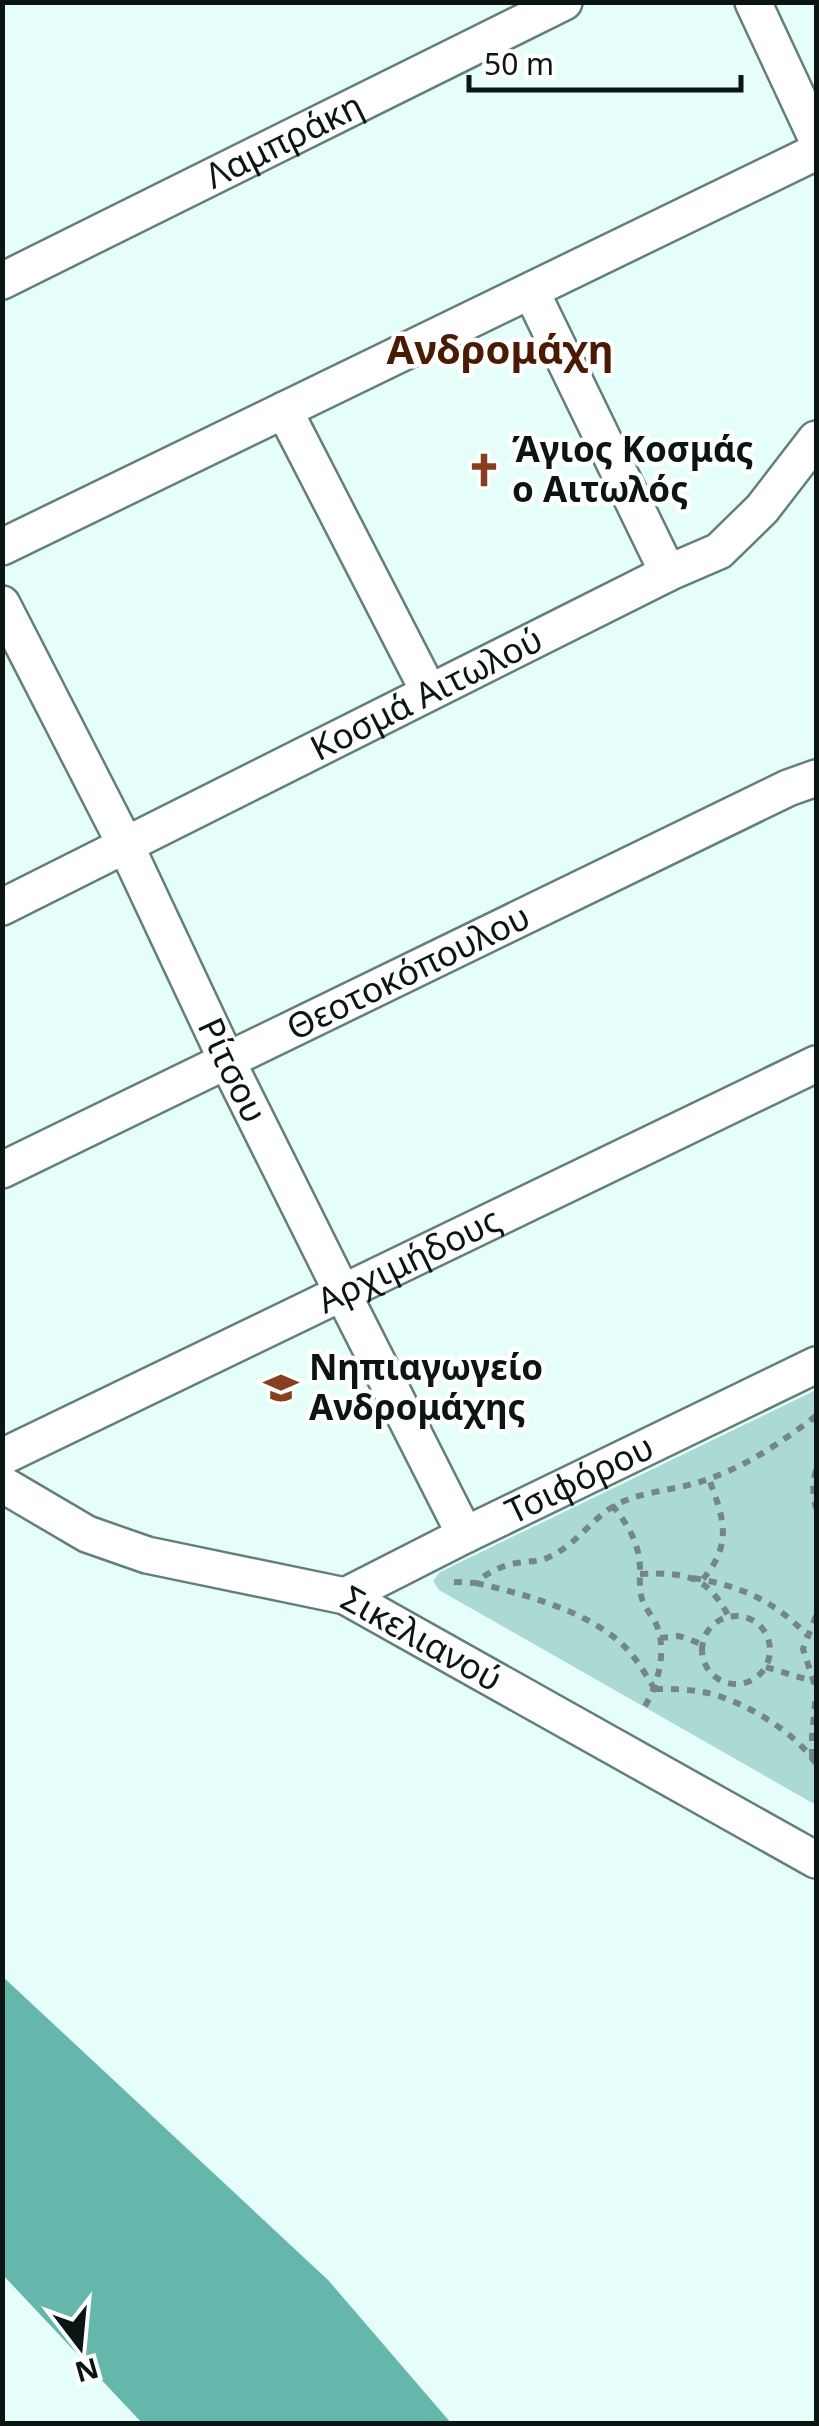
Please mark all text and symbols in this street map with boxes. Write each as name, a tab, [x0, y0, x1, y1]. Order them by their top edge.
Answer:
scale bar	[469, 30, 742, 92]
text: 50 m	[484, 43, 554, 84]
street label: Λαμπράκη	[197, 81, 370, 199]
district label: Ανδρομάχη	[387, 321, 613, 376]
place label: Άγιος Κοσμάς ο Αιτωλός	[512, 425, 753, 512]
church icon: Άγιος Κοσμάς ο Αιτωλός	[465, 451, 503, 489]
street label: Κοσμά Αιτωλού	[302, 615, 550, 771]
street label: Θεοτοκόπουλου	[278, 892, 537, 1050]
street label: Ρίτσου	[188, 1009, 279, 1130]
street label: Αρχιμήδους	[309, 1195, 508, 1323]
place label: Νηπιαγωγείο Ανδρομάχης	[309, 1343, 543, 1430]
school or university icon: Νηπιαγωγείο Ανδρομάχης	[262, 1369, 300, 1407]
street label: Τσιφόρου	[497, 1422, 661, 1534]
street label: Σικελιανού	[333, 1574, 511, 1701]
north arrow	[30, 2296, 130, 2396]
text: N	[71, 2350, 103, 2392]

